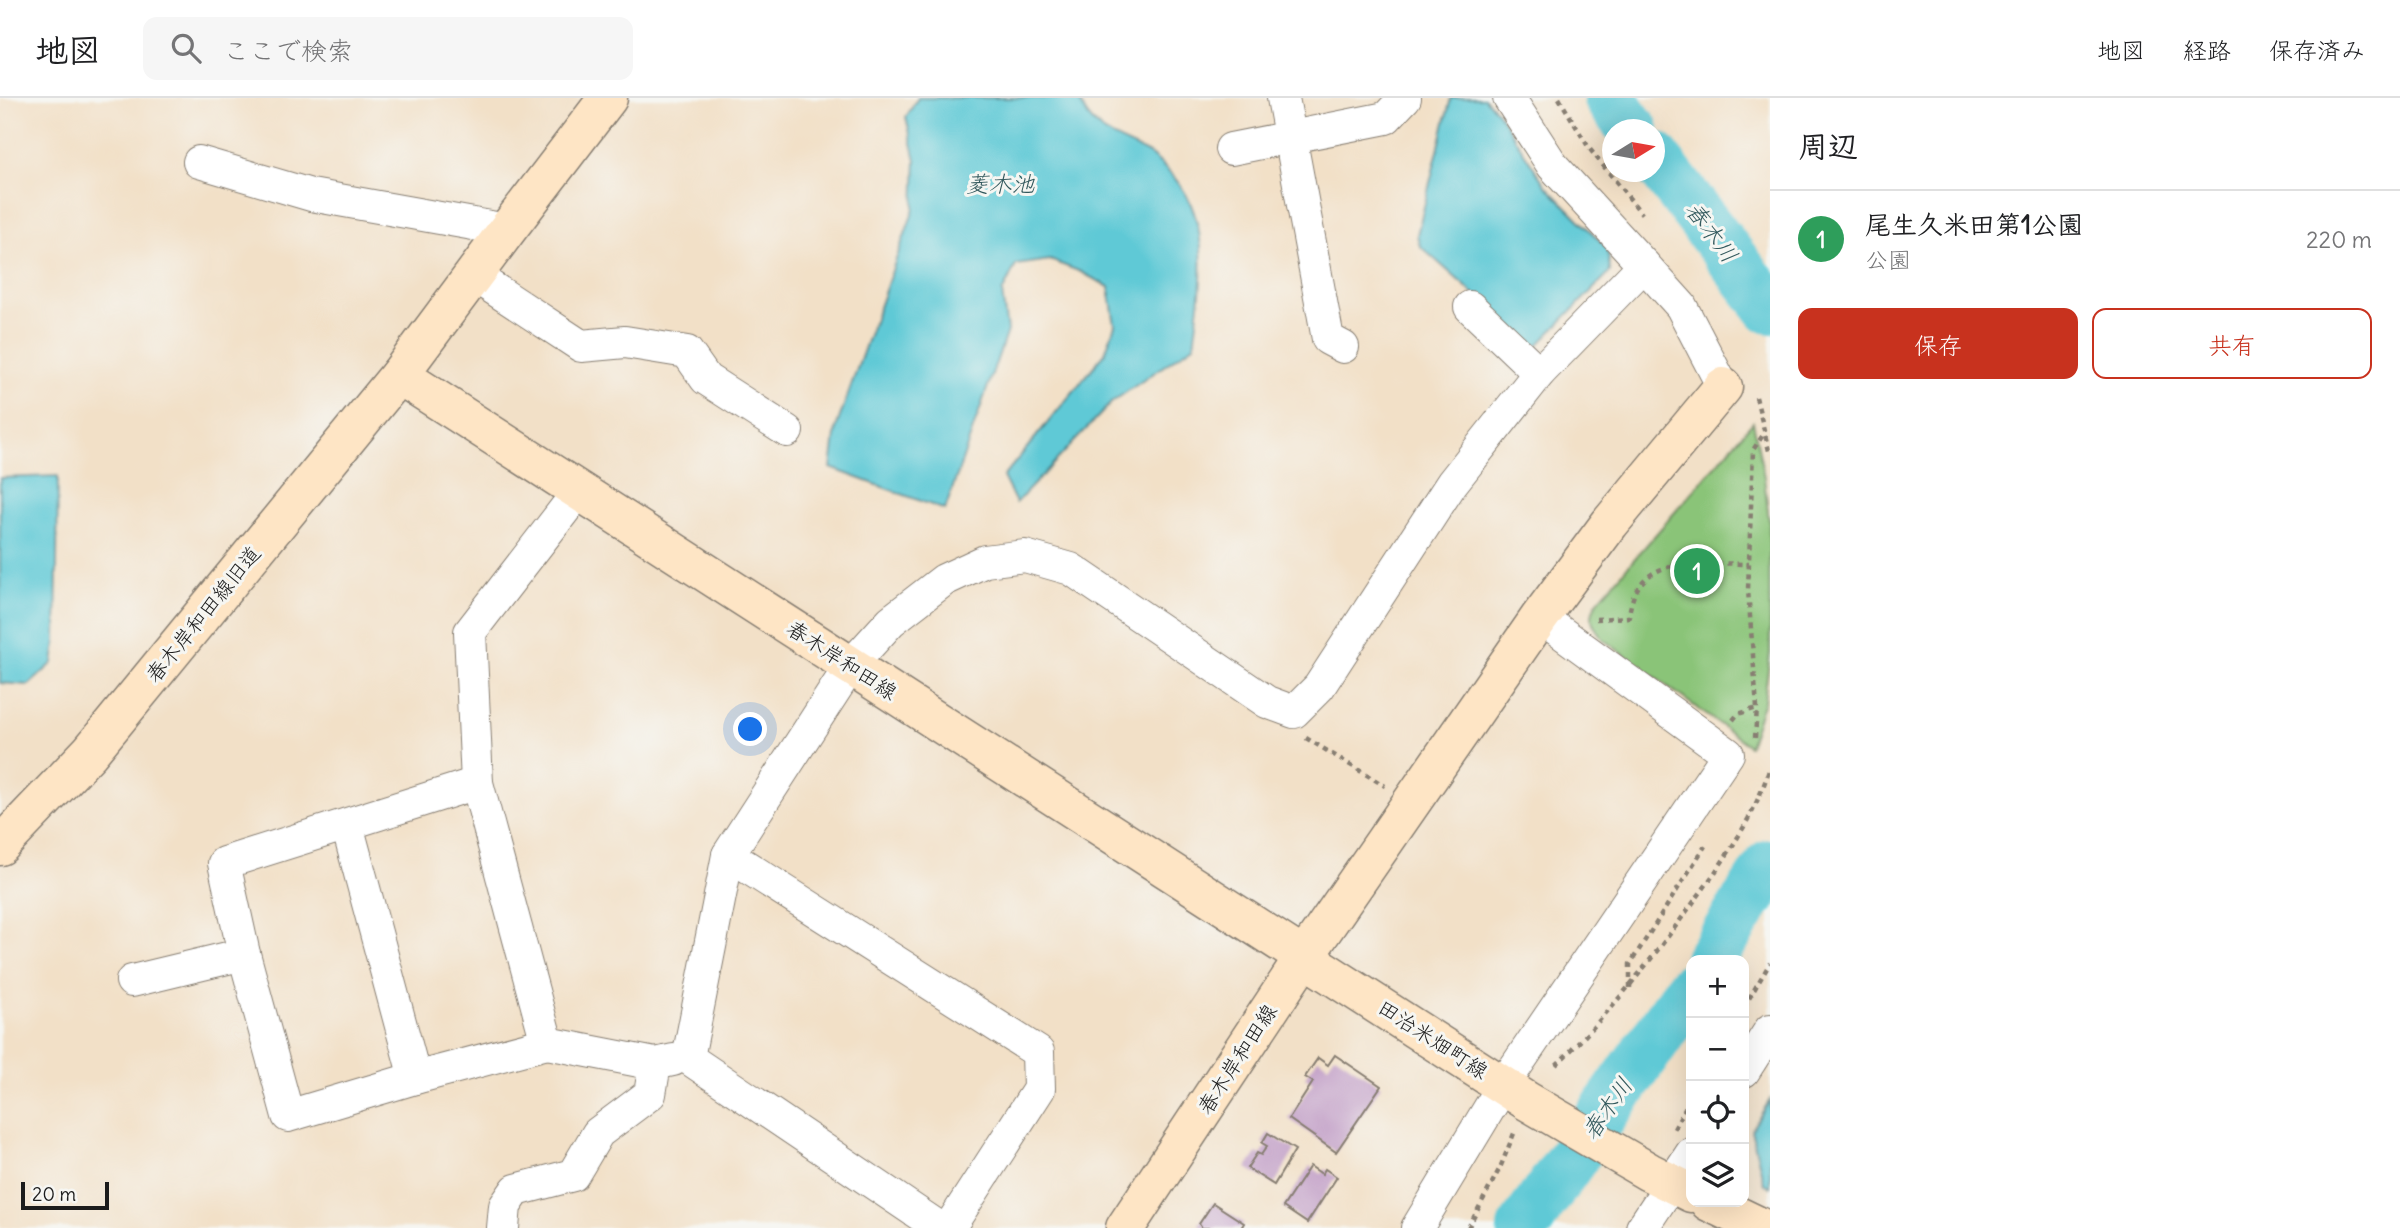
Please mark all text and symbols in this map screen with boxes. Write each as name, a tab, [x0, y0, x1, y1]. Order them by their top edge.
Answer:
search box	[143, 17, 633, 80]
text: 地図	[35, 29, 101, 71]
icon: search	[167, 29, 205, 67]
text: ここで検索	[223, 34, 353, 67]
text: 地図	[2097, 35, 2145, 65]
text: 経路	[2183, 35, 2231, 65]
text: 保存済み	[2269, 35, 2365, 65]
north arrow	[1602, 119, 1665, 182]
text: 周辺	[1798, 127, 1858, 165]
water label: 菱木池	[966, 169, 1036, 198]
water label: 春木川	[1680, 196, 1744, 268]
text: 尾生久米田第1公園	[1865, 208, 2083, 241]
text: 1	[1816, 225, 1826, 254]
text: 220 m	[2306, 225, 2372, 254]
text: 公園	[1865, 245, 1911, 274]
button: 保存	[1798, 308, 2078, 379]
button: 共有	[2092, 308, 2372, 379]
street label: 春木岸和田線旧道	[140, 540, 266, 688]
pin: 1	[1674, 545, 1720, 597]
street label: 春木岸和田線	[782, 614, 902, 706]
your location	[733, 712, 767, 746]
map controls	[1686, 955, 1749, 1207]
button: +	[1686, 955, 1749, 1018]
street label: 田治米畑町線	[1373, 993, 1493, 1085]
street label: 春木岸和田線	[1191, 999, 1283, 1119]
button: −	[1686, 1018, 1749, 1081]
water label: 春木川	[1575, 1071, 1639, 1145]
button: locate	[1686, 1081, 1749, 1144]
button: layers	[1686, 1144, 1749, 1207]
scale bar	[21, 1179, 108, 1211]
text: 20 m	[32, 1182, 76, 1206]

